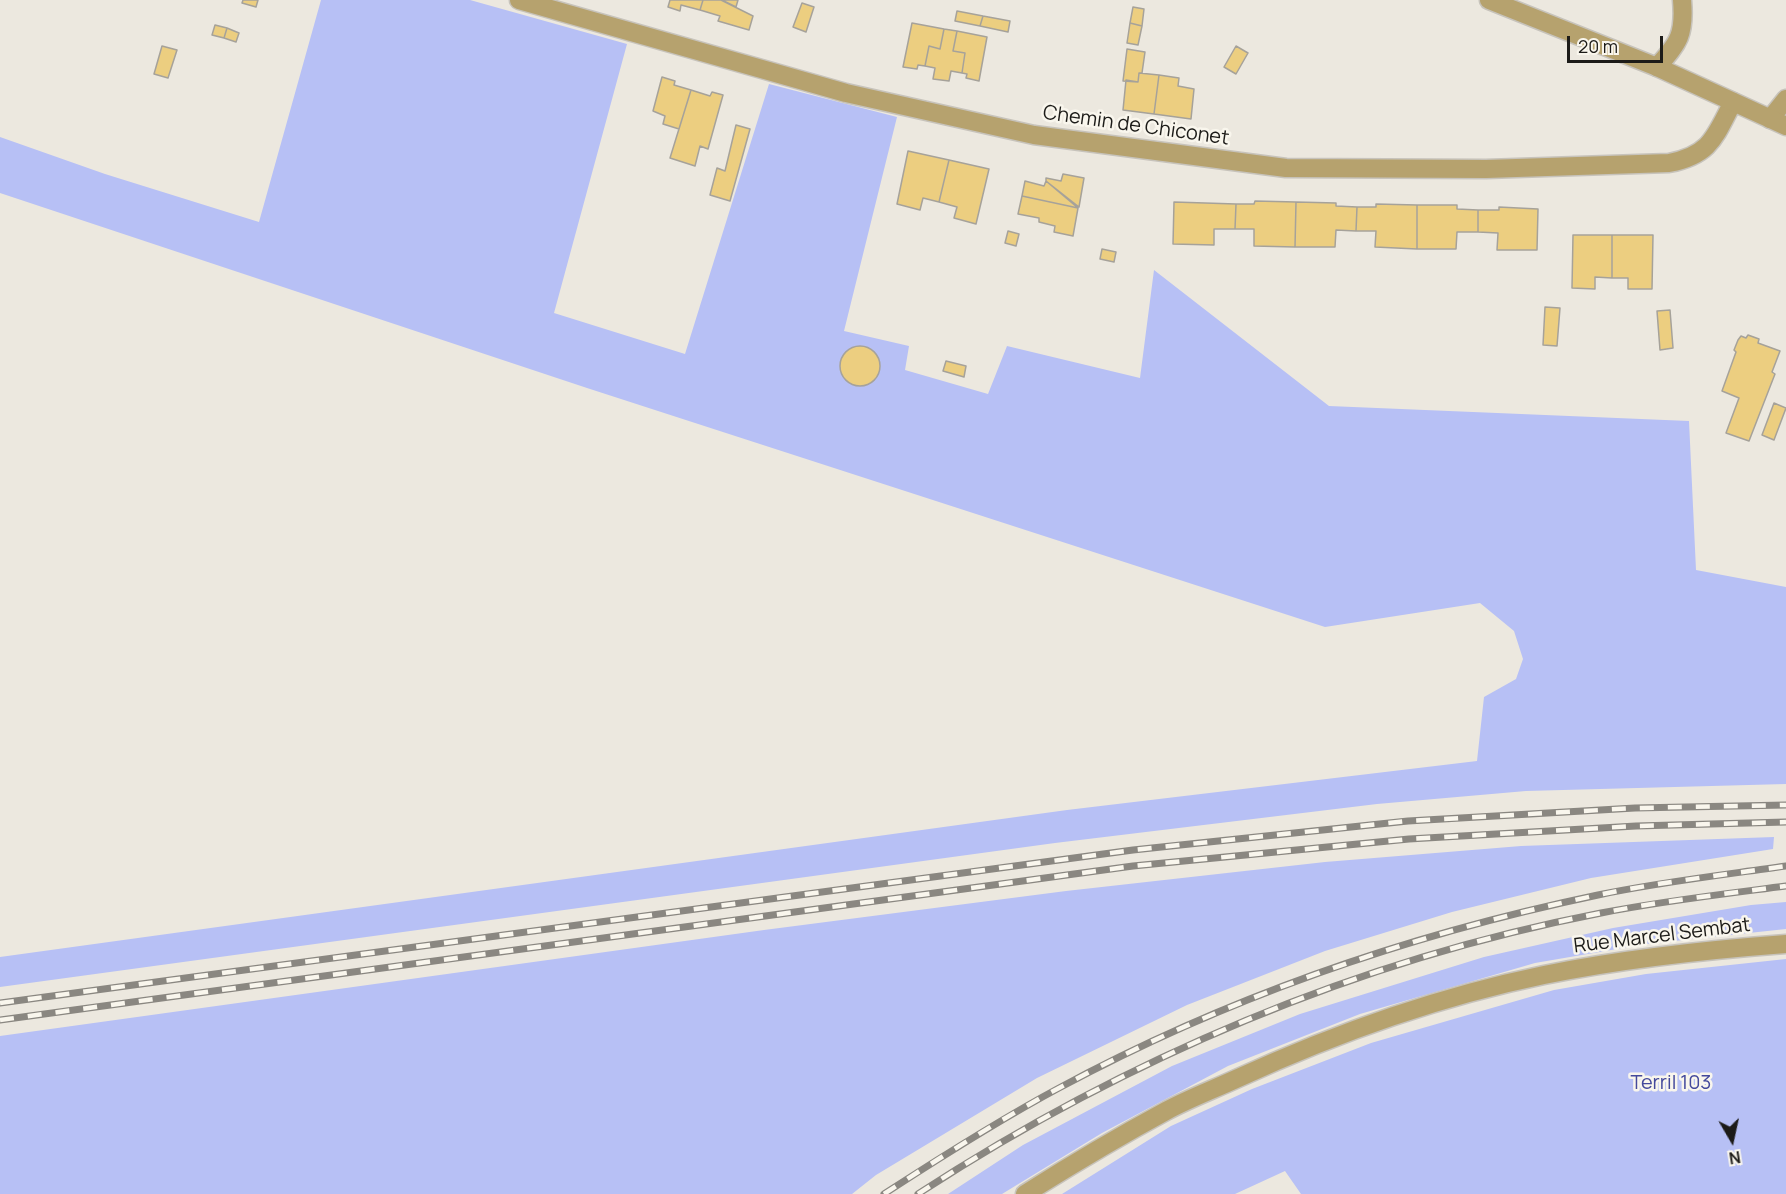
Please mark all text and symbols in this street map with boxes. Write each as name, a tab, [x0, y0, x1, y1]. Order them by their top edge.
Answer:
scale bar	[1570, 24, 1666, 62]
text: 20 m	[1578, 34, 1618, 58]
street label: Chemin de Chiconet	[1041, 101, 1231, 151]
street label: Rue Marcel Sembat	[1572, 913, 1752, 959]
park label: Terril 103	[1631, 1071, 1711, 1095]
north arrow	[1702, 1110, 1762, 1170]
text: N	[1727, 1146, 1742, 1170]

